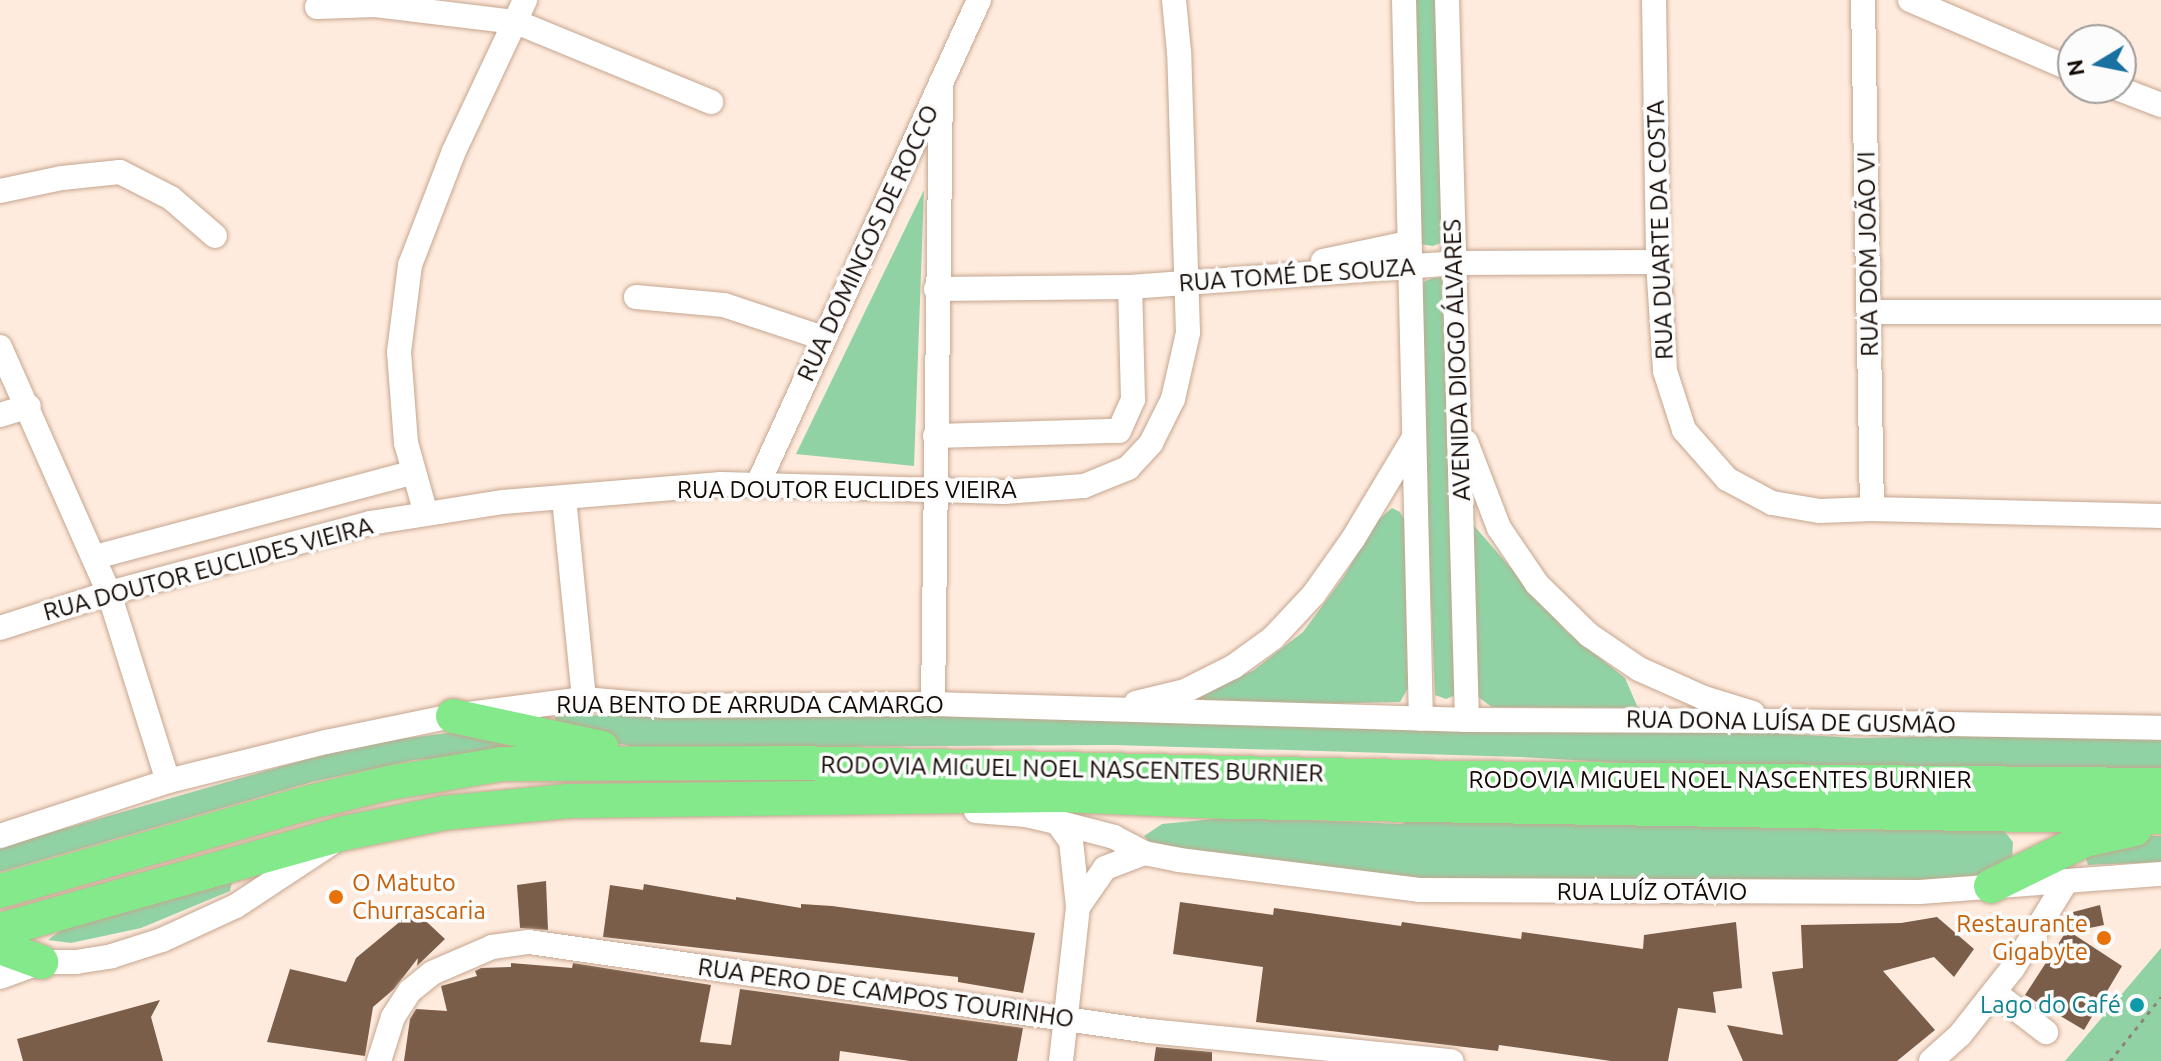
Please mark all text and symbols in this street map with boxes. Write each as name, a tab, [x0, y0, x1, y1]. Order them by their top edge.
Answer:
north arrow	[2057, 24, 2137, 104]
text: N	[2061, 58, 2089, 78]
street label: RUA DOMINGOS DE ROCCO	[791, 100, 945, 386]
street label: RUA DUARTE DA COSTA	[1641, 100, 1679, 360]
street label: RUA DOM JOÃO VI	[1852, 151, 1884, 357]
street label: AVENIDA DIOGO ÁLVARES	[1438, 218, 1476, 502]
street label: RUA TOMÉ DE SOUZA	[1178, 252, 1416, 298]
street label: RUA DOUTOR EUCLIDES VIEIRA	[677, 476, 1017, 504]
street label: RUA DOUTOR EUCLIDES VIEIRA	[40, 511, 376, 627]
street label: RUA BENTO DE ARRUDA CAMARGO	[556, 691, 944, 719]
street label: RUA DONA LUÍSA DE GUSMÃO	[1626, 705, 1956, 739]
street label: RODOVIA MIGUEL NOEL NASCENTES BURNIER	[820, 750, 1324, 788]
street label: RODOVIA MIGUEL NOEL NASCENTES BURNIER	[1469, 766, 1971, 794]
place label: O Matuto Churrascaria	[352, 869, 486, 925]
street label: RUA LUÍZ OTÁVIO	[1557, 878, 1747, 906]
marker: O Matuto Churrascaria	[327, 888, 345, 906]
place label: Restaurante Gigabyte	[1956, 910, 2088, 966]
marker: Restaurante Gigabyte	[2095, 929, 2113, 947]
street label: RUA PERO DE CAMPOS TOURINHO	[696, 952, 1076, 1034]
place label: Lago do Café	[1980, 991, 2121, 1019]
marker: Lago do Café	[2128, 996, 2146, 1014]

